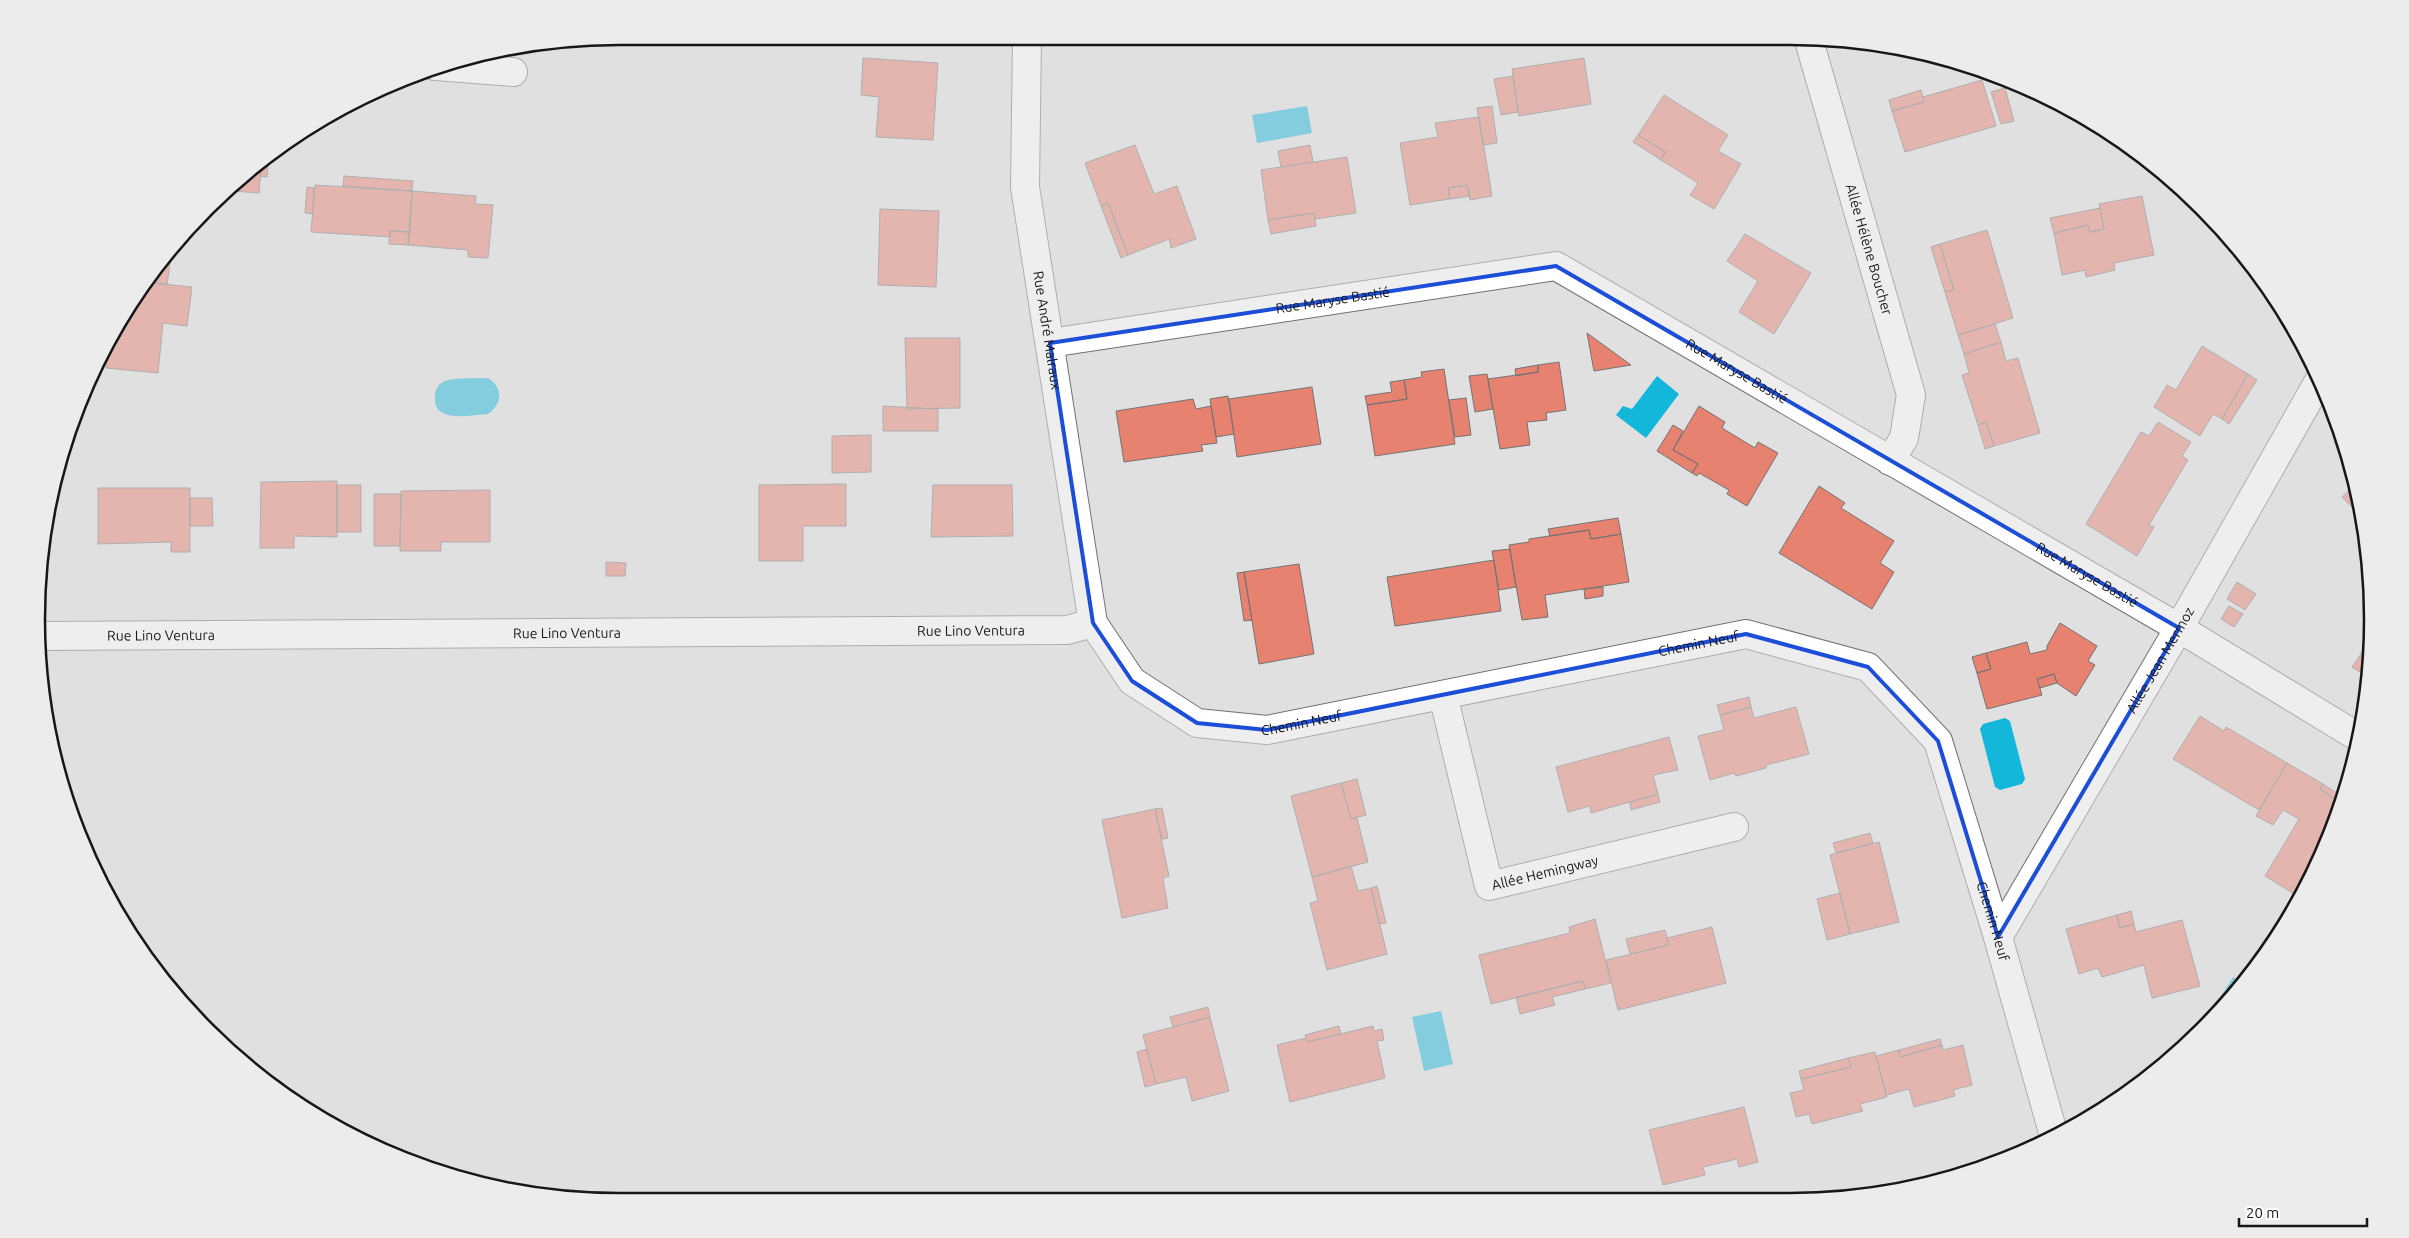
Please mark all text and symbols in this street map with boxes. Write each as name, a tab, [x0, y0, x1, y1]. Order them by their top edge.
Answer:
street label: Allée Hélène Boucher	[1843, 182, 1896, 317]
street label: Rue André Malraux	[1030, 270, 1064, 391]
street label: Rue Maryse Bastié	[1275, 283, 1391, 317]
street label: Rue Maryse Bastié	[1683, 335, 1791, 407]
street label: Rue Maryse Bastié	[2033, 539, 2141, 610]
street label: Allée Jean Mermoz	[2123, 604, 2197, 716]
street label: Rue Lino Ventura	[917, 622, 1025, 639]
street label: Rue Lino Ventura	[513, 625, 621, 641]
street label: Rue Lino Ventura	[107, 627, 215, 644]
street label: Chemin Neuf	[1657, 627, 1741, 659]
street label: Chemin Neuf	[1260, 707, 1344, 738]
street label: Allée Hemingway	[1490, 852, 1600, 893]
street label: Chemin Neuf	[1973, 879, 2012, 963]
scale bar	[2239, 1196, 2366, 1228]
text: 20 m	[2246, 1204, 2279, 1221]

